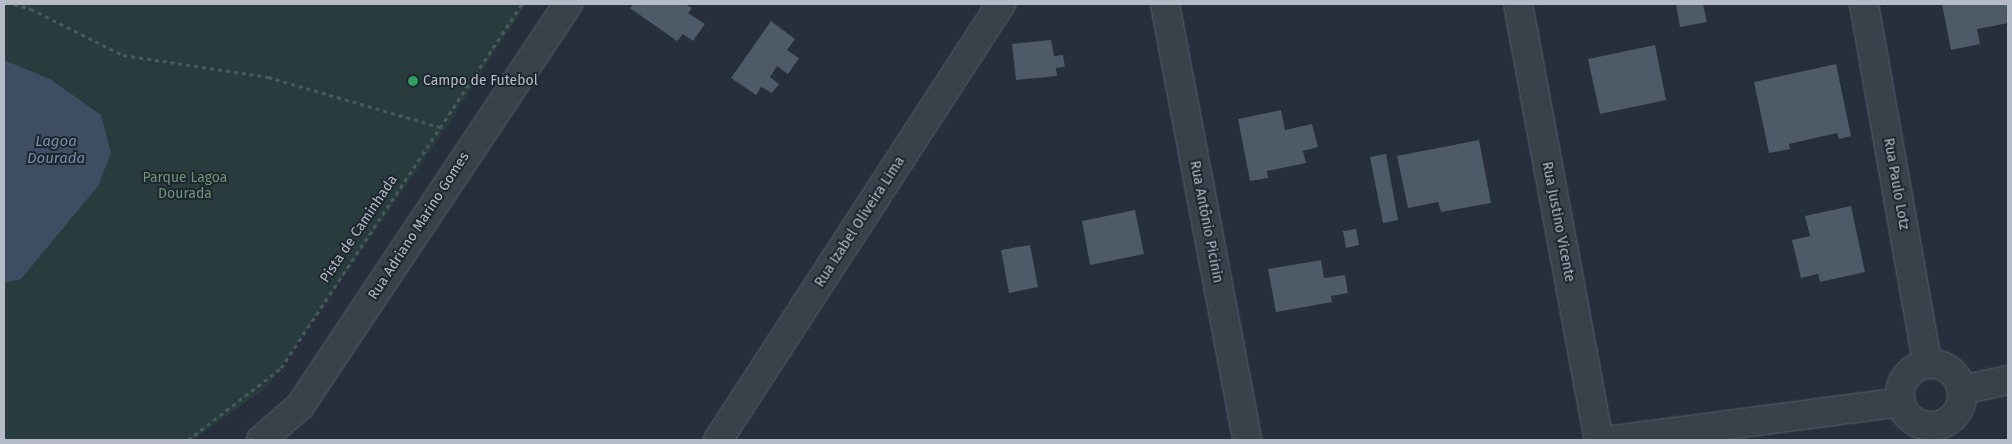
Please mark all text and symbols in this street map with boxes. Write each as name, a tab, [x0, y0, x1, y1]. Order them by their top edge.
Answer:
place label: Campo de Futebol	[423, 73, 538, 89]
marker: Campo de Futebol	[407, 75, 419, 87]
water label: Lagoa Dourada	[27, 132, 85, 167]
street label: Rua Paulo Lotz	[1880, 137, 1912, 231]
street label: Rua Adriano Marino Gomes	[365, 149, 473, 303]
street label: Rua Izabel Oliveira Lima	[811, 154, 909, 290]
street label: Rua Antônio Picinin	[1186, 159, 1226, 285]
street label: Rua Justino Vicente	[1538, 160, 1578, 284]
park label: Parque Lagoa Dourada	[143, 170, 227, 202]
street label: Pista de Caminhada	[317, 172, 401, 286]

